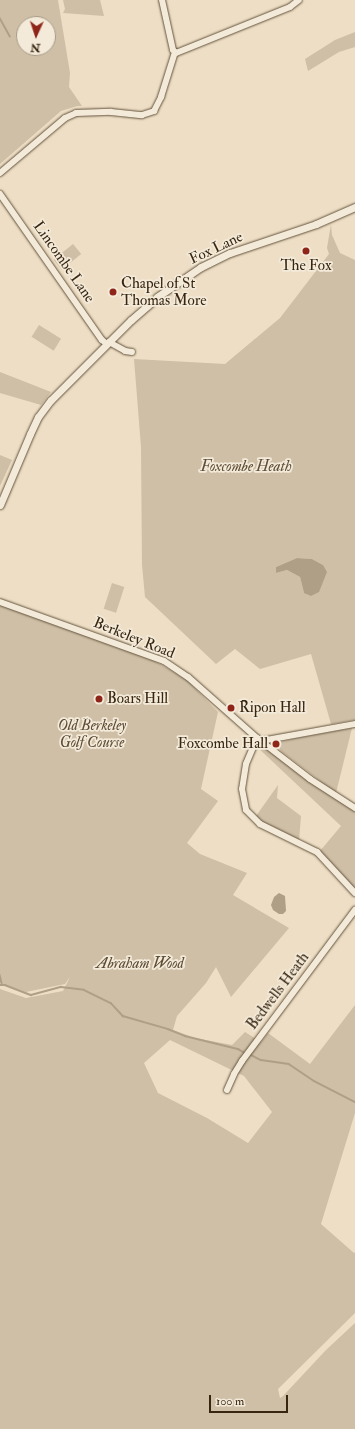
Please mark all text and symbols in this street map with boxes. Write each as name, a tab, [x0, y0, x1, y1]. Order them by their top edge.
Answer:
north arrow	[16, 16, 56, 56]
text: N	[30, 41, 41, 54]
street label: Lincombe Lane	[29, 218, 99, 306]
street label: Fox Lane	[186, 228, 246, 268]
marker: The Fox	[301, 246, 311, 256]
place label: The Fox	[280, 257, 332, 275]
place label: Chapel of St Thomas More	[121, 274, 207, 309]
marker: Chapel of St Thomas More	[108, 287, 118, 297]
park label: Foxcombe Heath	[200, 458, 292, 476]
street label: Berkeley Road	[91, 614, 177, 662]
place label: Boars Hill	[107, 690, 168, 708]
marker: Boars Hill	[94, 694, 104, 704]
place label: Ripon Hall	[239, 699, 306, 717]
marker: Ripon Hall	[226, 703, 236, 713]
park label: Old Berkeley Golf Course	[58, 716, 126, 751]
place label: Foxcombe Hall	[178, 735, 268, 753]
marker: Foxcombe Hall	[271, 739, 281, 749]
street label: Bedwells Heath	[243, 949, 313, 1033]
park label: Abraham Wood	[96, 955, 184, 973]
scale bar	[211, 1387, 290, 1413]
text: 100 m	[216, 1394, 244, 1409]

